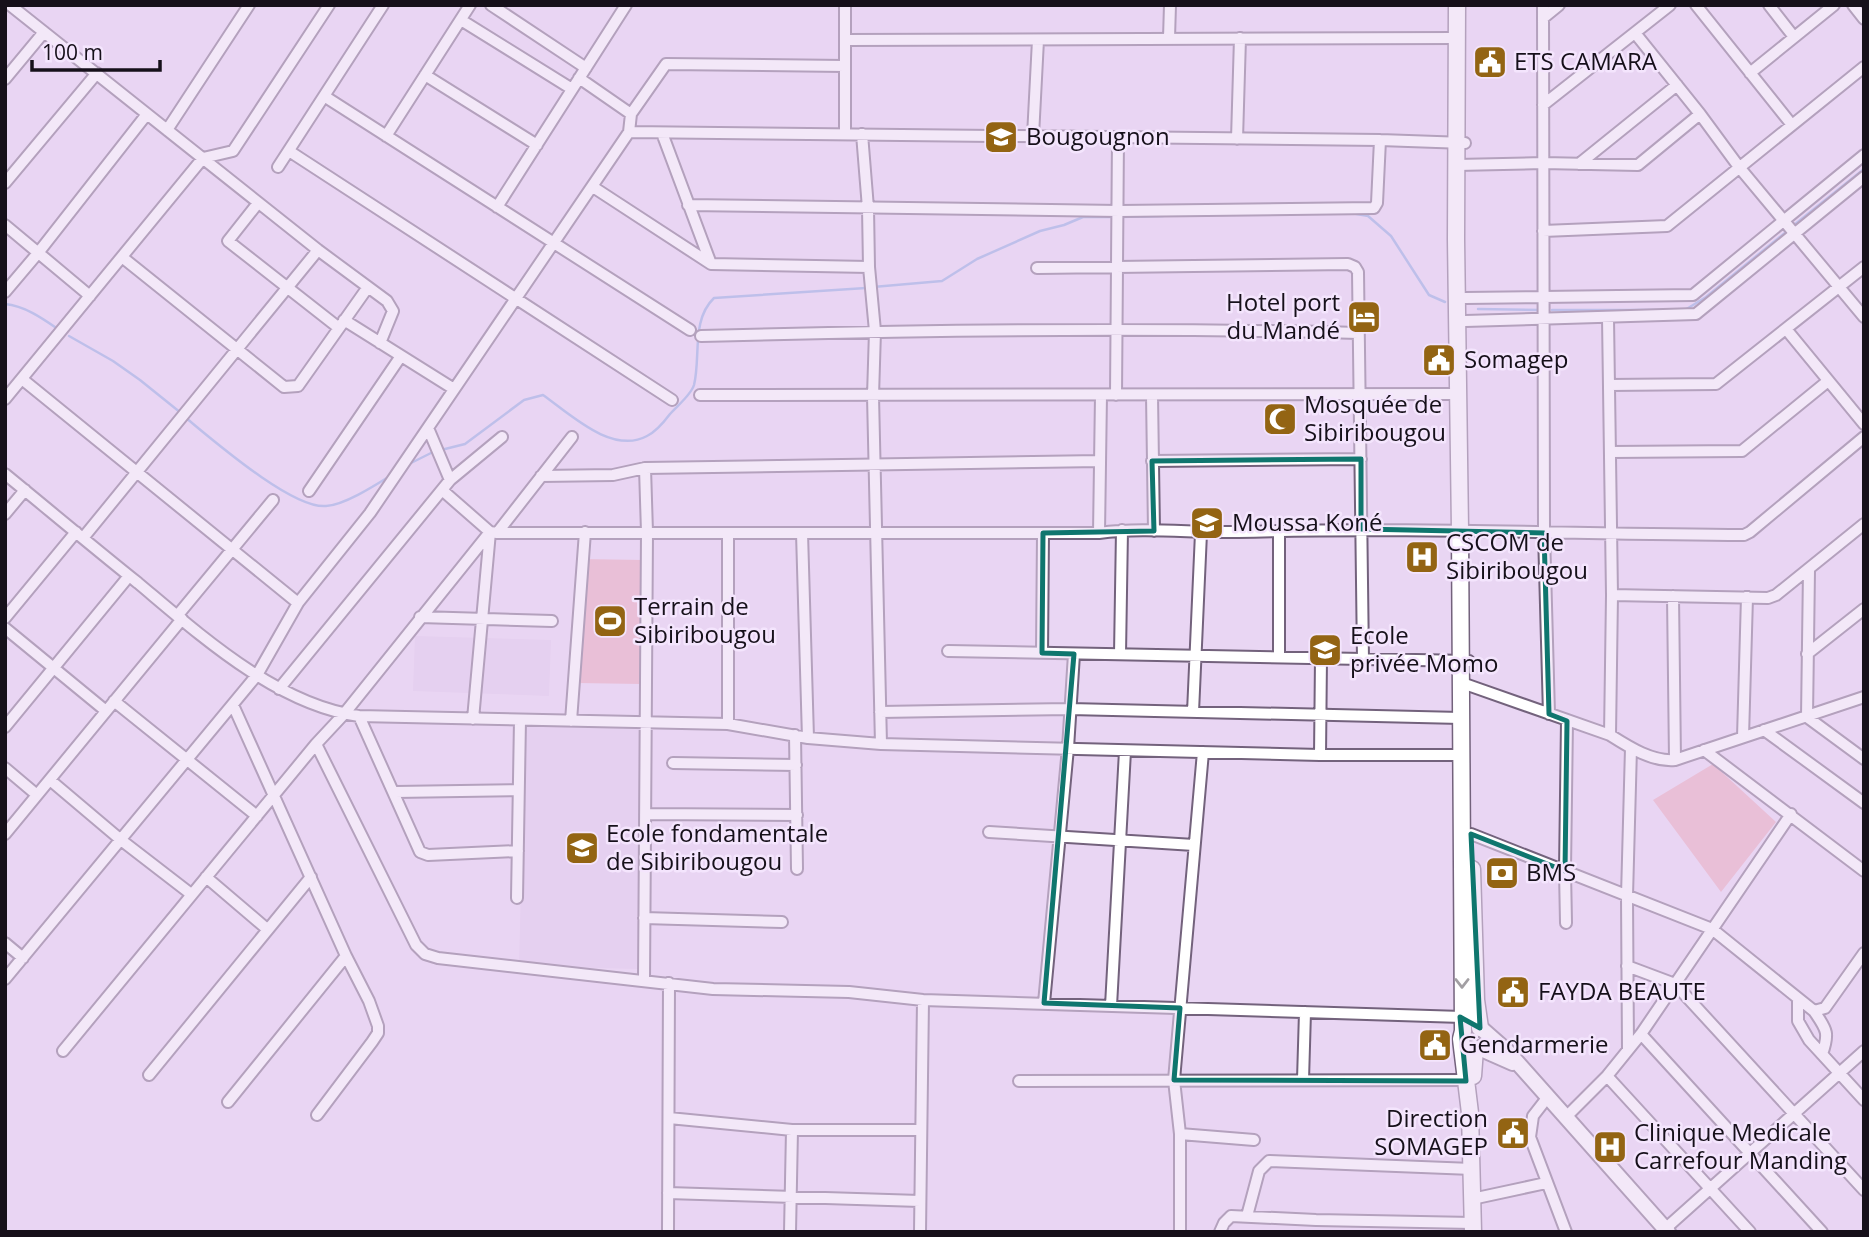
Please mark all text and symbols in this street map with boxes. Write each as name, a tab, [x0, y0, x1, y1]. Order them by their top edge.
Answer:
scale bar	[32, 28, 159, 72]
text: 100 m	[42, 38, 103, 66]
public building icon: ETS CAMARA	[1471, 43, 1509, 81]
place label: ETS CAMARA	[1514, 44, 1658, 77]
school or university icon: Bougougnon	[982, 118, 1020, 156]
place label: Bougougnon	[1026, 119, 1170, 152]
place label: Hotel port du Mandé	[1226, 285, 1340, 346]
hotel icon: Hotel port du Mandé	[1345, 298, 1383, 336]
public building icon: Somagep	[1420, 341, 1458, 379]
place label: Somagep	[1464, 342, 1568, 375]
place label: Mosquée de Sibiribougou	[1304, 387, 1446, 448]
mosque icon: Mosquée de Sibiribougou	[1261, 400, 1299, 438]
school or university icon: Moussa Koné	[1188, 504, 1226, 542]
place label: Moussa Koné	[1232, 505, 1383, 538]
place label: CSCOM de Sibiribougou	[1446, 525, 1588, 586]
hospital icon: CSCOM de Sibiribougou	[1403, 538, 1441, 576]
place label: Terrain de Sibiribougou	[634, 589, 776, 650]
sports icon: Terrain de Sibiribougou	[591, 602, 629, 640]
place label: Ecole privée Momo	[1350, 618, 1498, 679]
school or university icon: Ecole privée Momo	[1306, 631, 1344, 669]
place label: Ecole fondamentale de Sibiribougou	[606, 816, 828, 877]
school or university icon: Ecole fondamentale de Sibiribougou	[563, 829, 601, 867]
bank icon: BMS	[1483, 854, 1521, 892]
place label: BMS	[1526, 855, 1576, 888]
public building icon: FAYDA BEAUTE	[1494, 973, 1532, 1011]
place label: FAYDA BEAUTE	[1538, 974, 1706, 1007]
one-way arrow	[1454, 978, 1470, 988]
public building icon: Gendarmerie	[1416, 1026, 1454, 1064]
place label: Gendarmerie	[1460, 1027, 1609, 1060]
place label: Direction SOMAGEP	[1374, 1101, 1488, 1162]
public building icon: Direction SOMAGEP	[1494, 1114, 1532, 1152]
place label: Clinique Medicale Carrefour Manding	[1634, 1115, 1847, 1176]
hospital icon: Clinique Medicale Carrefour Manding	[1591, 1128, 1629, 1166]

